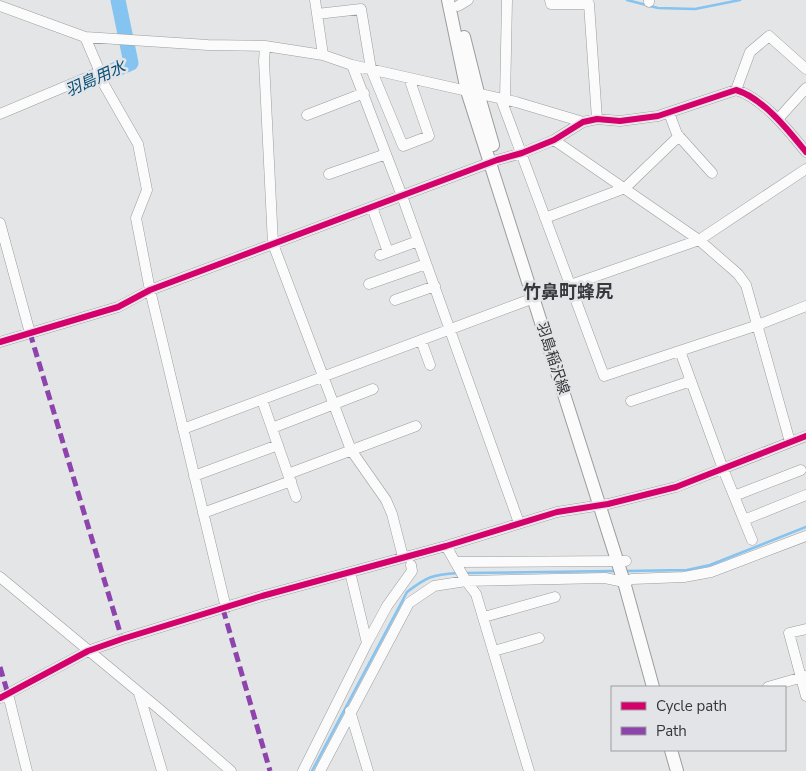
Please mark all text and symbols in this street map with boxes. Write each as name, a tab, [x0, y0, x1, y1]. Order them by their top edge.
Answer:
water label: 羽島用水	[62, 55, 131, 102]
district label: 竹鼻町蜂尻	[523, 280, 613, 304]
street label: 羽島稲沢線	[532, 319, 574, 397]
legend	[611, 686, 786, 751]
text: Cycle path	[656, 696, 727, 716]
text: Path	[656, 721, 687, 741]

